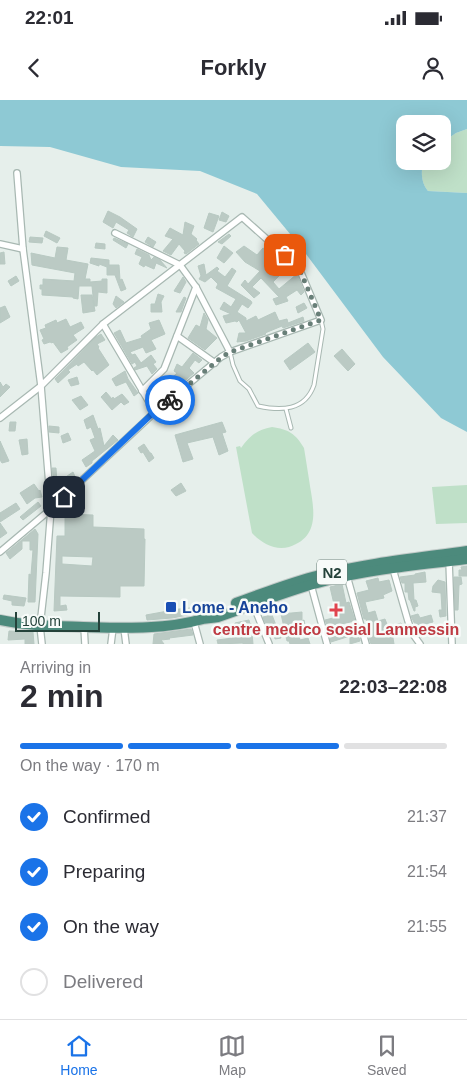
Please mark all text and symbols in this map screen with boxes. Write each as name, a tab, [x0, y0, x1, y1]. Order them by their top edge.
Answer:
text: 22:01	[25, 7, 74, 28]
icon: back	[20, 54, 48, 82]
icon: person	[419, 54, 447, 82]
text: Forkly	[200, 55, 267, 80]
map controls	[396, 115, 451, 170]
button: layers	[396, 115, 451, 170]
pin	[264, 234, 306, 276]
icon: bag	[271, 241, 299, 269]
courier	[145, 375, 195, 425]
icon: bike	[156, 386, 184, 414]
pin	[43, 476, 85, 518]
icon: home	[50, 483, 78, 511]
road number: N2	[317, 560, 347, 584]
place label: Lome - Aneho	[182, 599, 288, 616]
marker: Lome - Aneho	[164, 600, 178, 614]
marker: centre medico sosial Lanmessin	[329, 603, 343, 617]
scale bar	[15, 609, 100, 632]
text: 100 m	[22, 613, 61, 629]
place label: centre medico sosial Lanmessin	[213, 621, 459, 638]
text: Arriving in	[20, 659, 91, 676]
text: 22:03–22:08	[339, 676, 447, 697]
text: 2 min	[20, 678, 104, 714]
text: On the way · 170 m	[20, 757, 160, 774]
icon: check	[20, 803, 48, 831]
text: Confirmed	[63, 806, 151, 827]
text: 21:37	[407, 808, 447, 825]
icon: check	[20, 858, 48, 886]
text: Preparing	[63, 861, 145, 882]
text: 21:54	[407, 863, 447, 880]
icon: check	[20, 913, 48, 941]
text: On the way	[63, 916, 159, 937]
text: 21:55	[407, 918, 447, 935]
text: Delivered	[63, 971, 143, 992]
tab: Home	[60, 1032, 98, 1078]
tab: Map	[218, 1032, 246, 1078]
tab: Saved	[367, 1032, 407, 1078]

